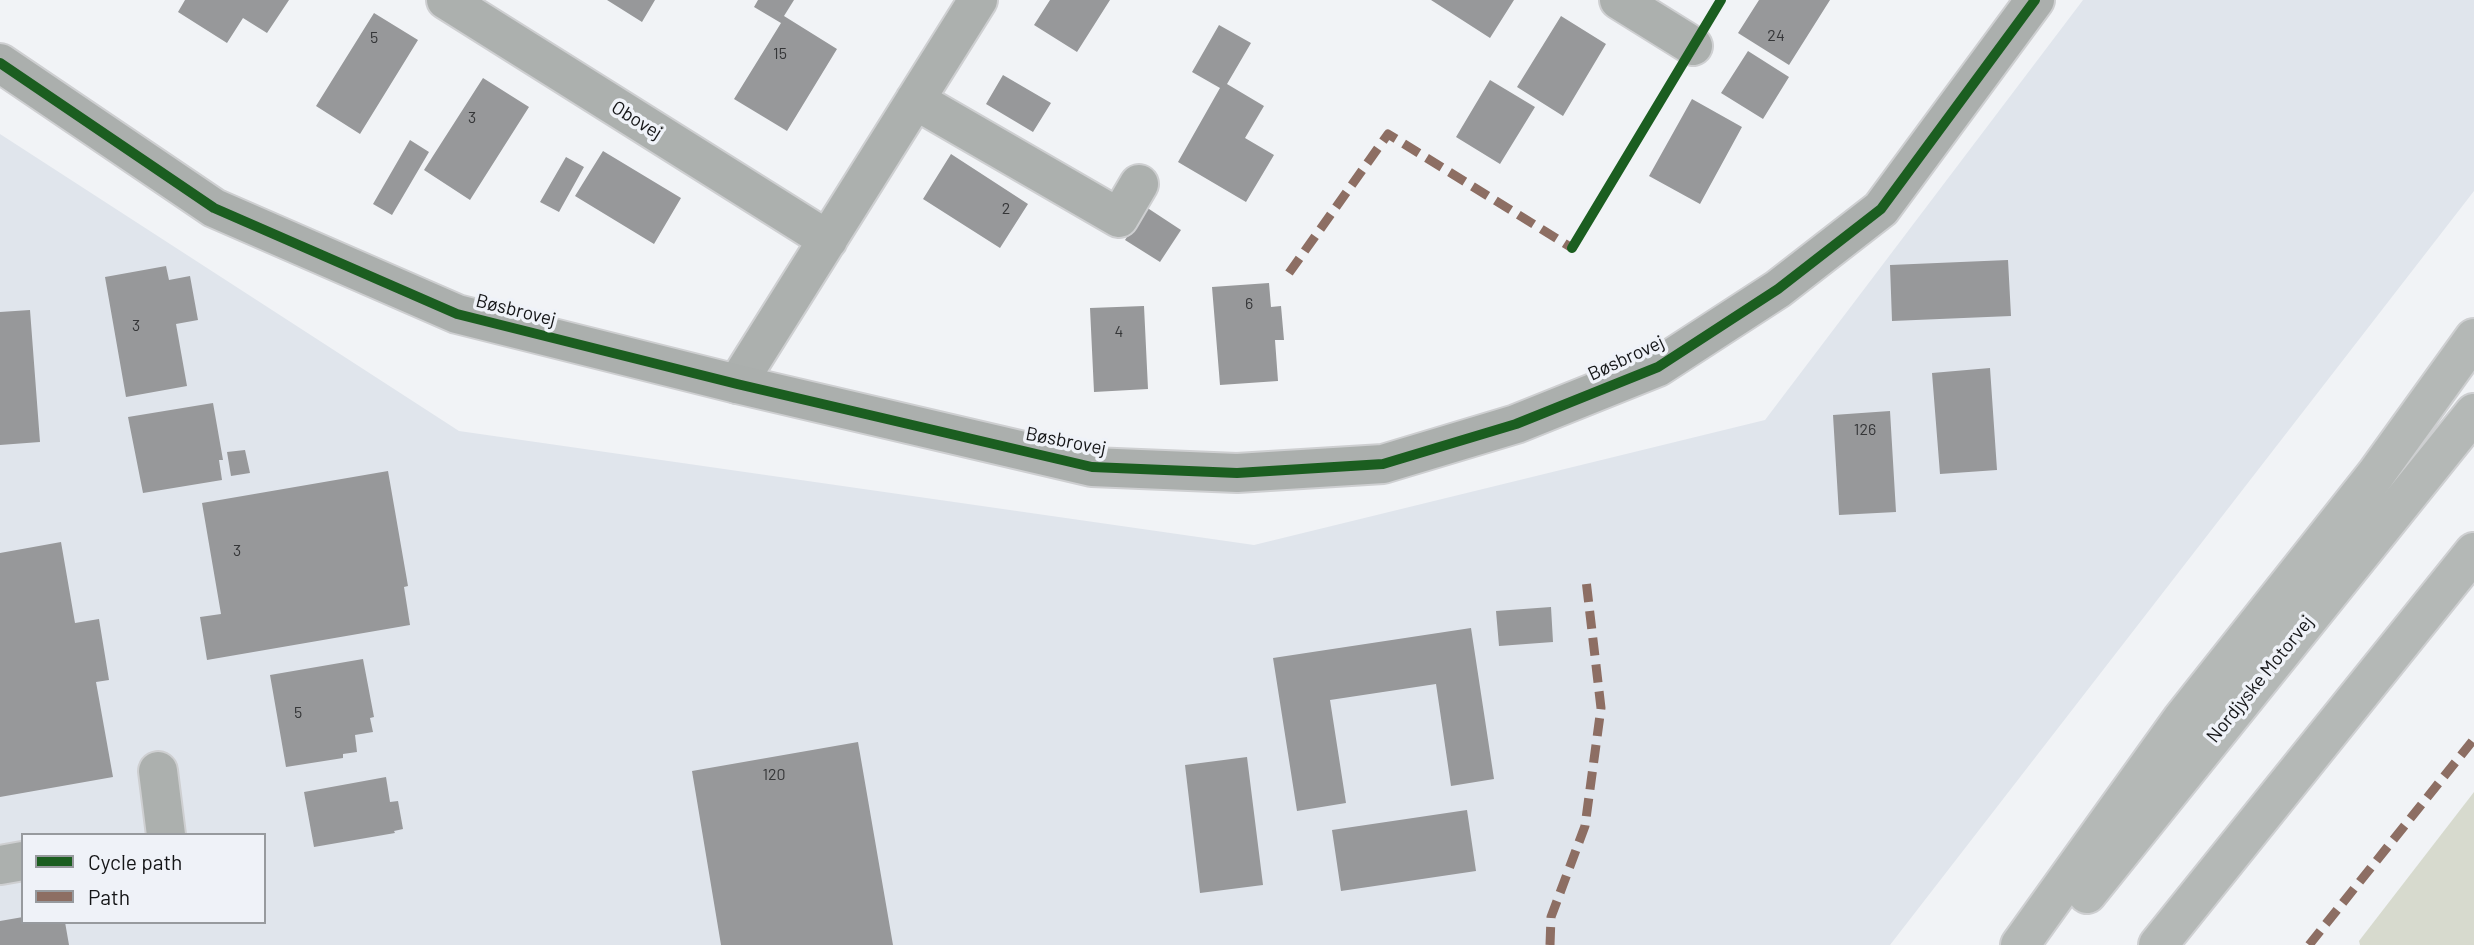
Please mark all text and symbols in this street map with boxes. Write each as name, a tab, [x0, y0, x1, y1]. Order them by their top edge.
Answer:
house number: 24	[1767, 26, 1785, 46]
house number: 5	[370, 28, 378, 48]
house number: 15	[773, 44, 787, 64]
street label: Obovej	[607, 96, 667, 144]
house number: 3	[468, 108, 476, 128]
house number: 2	[1002, 199, 1010, 219]
street label: Bøsbrovej	[474, 289, 558, 331]
house number: 6	[1245, 294, 1253, 314]
house number: 3	[132, 316, 140, 336]
house number: 4	[1115, 322, 1123, 342]
street label: Bøsbrovej	[1584, 330, 1668, 386]
house number: 126	[1854, 420, 1876, 440]
street label: Bøsbrovej	[1024, 422, 1108, 460]
house number: 3	[233, 541, 241, 561]
street label: Nordjyske Motorvej	[2202, 611, 2318, 747]
house number: 5	[294, 703, 302, 723]
house number: 120	[762, 765, 786, 785]
legend	[21, 833, 266, 924]
text: Cycle path	[88, 849, 182, 874]
text: Path	[88, 884, 130, 909]

